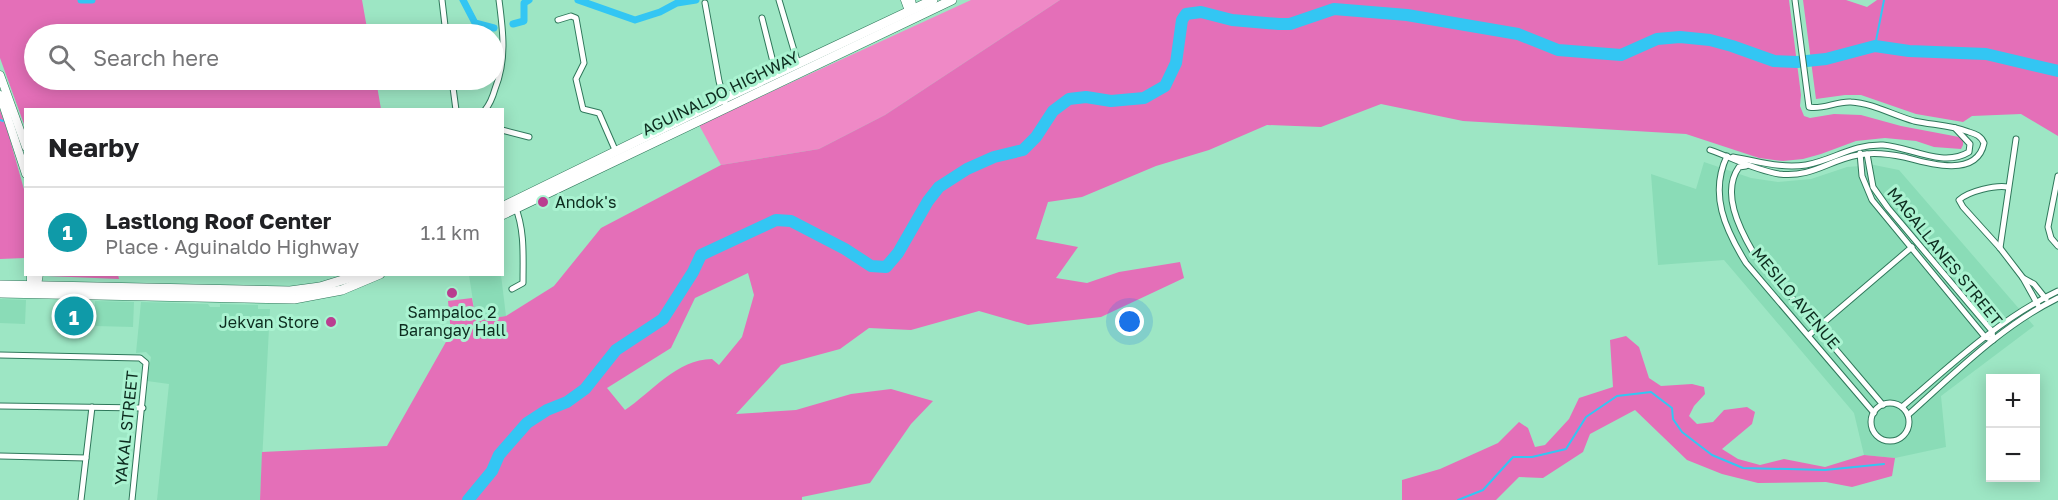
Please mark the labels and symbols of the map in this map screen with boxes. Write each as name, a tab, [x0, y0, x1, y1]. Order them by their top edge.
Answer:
street label: AGUINALDO HIGHWAY	[638, 46, 802, 140]
street label: MAGALLANES STREET	[1883, 183, 2007, 329]
place label: Andok's	[555, 192, 616, 212]
marker: Andok's	[536, 195, 550, 209]
street label: MESILO AVENUE	[1748, 243, 1844, 353]
marker: Sampaloc 2 Barangay Hall	[445, 286, 459, 300]
pin: 1	[54, 294, 94, 338]
place label: Sampaloc 2 Barangay Hall	[398, 302, 506, 340]
your location	[1115, 307, 1144, 336]
place label: Jekvan Store	[219, 312, 319, 332]
marker: Jekvan Store	[324, 315, 338, 329]
street label: YAKAL STREET	[110, 370, 142, 486]

